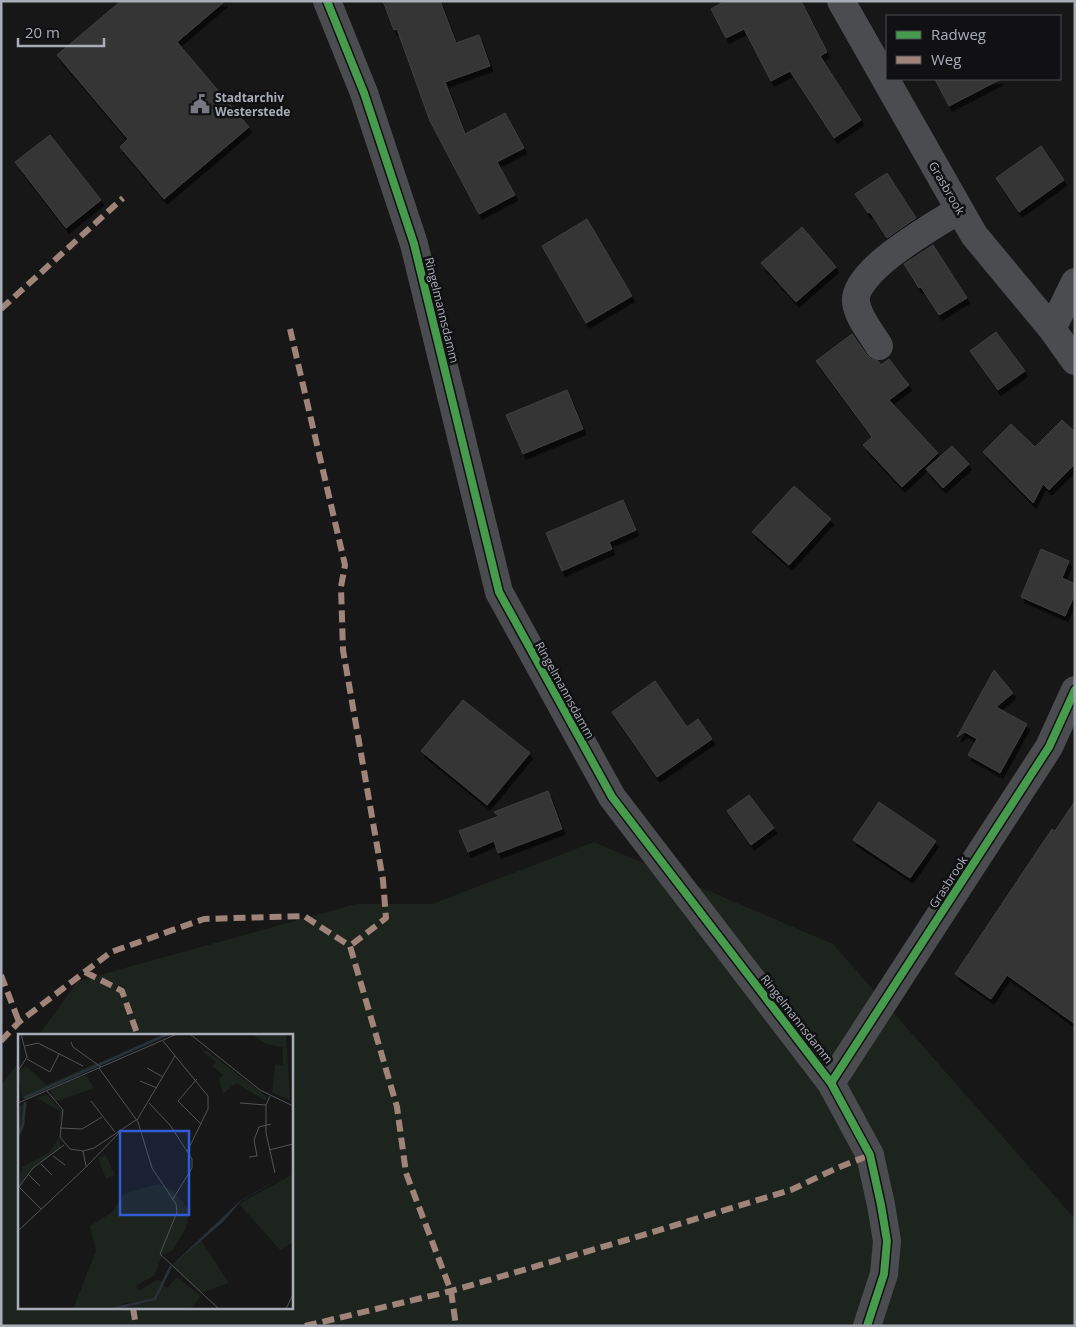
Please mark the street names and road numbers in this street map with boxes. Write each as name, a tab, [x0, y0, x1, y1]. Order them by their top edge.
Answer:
street label: Grasbrook	[925, 158, 969, 218]
street label: Ringelmannsdamm	[421, 255, 463, 365]
street label: Ringelmannsdamm	[531, 638, 599, 742]
street label: Grasbrook	[925, 852, 972, 911]
street label: Ringelmannsdamm	[757, 971, 837, 1067]

